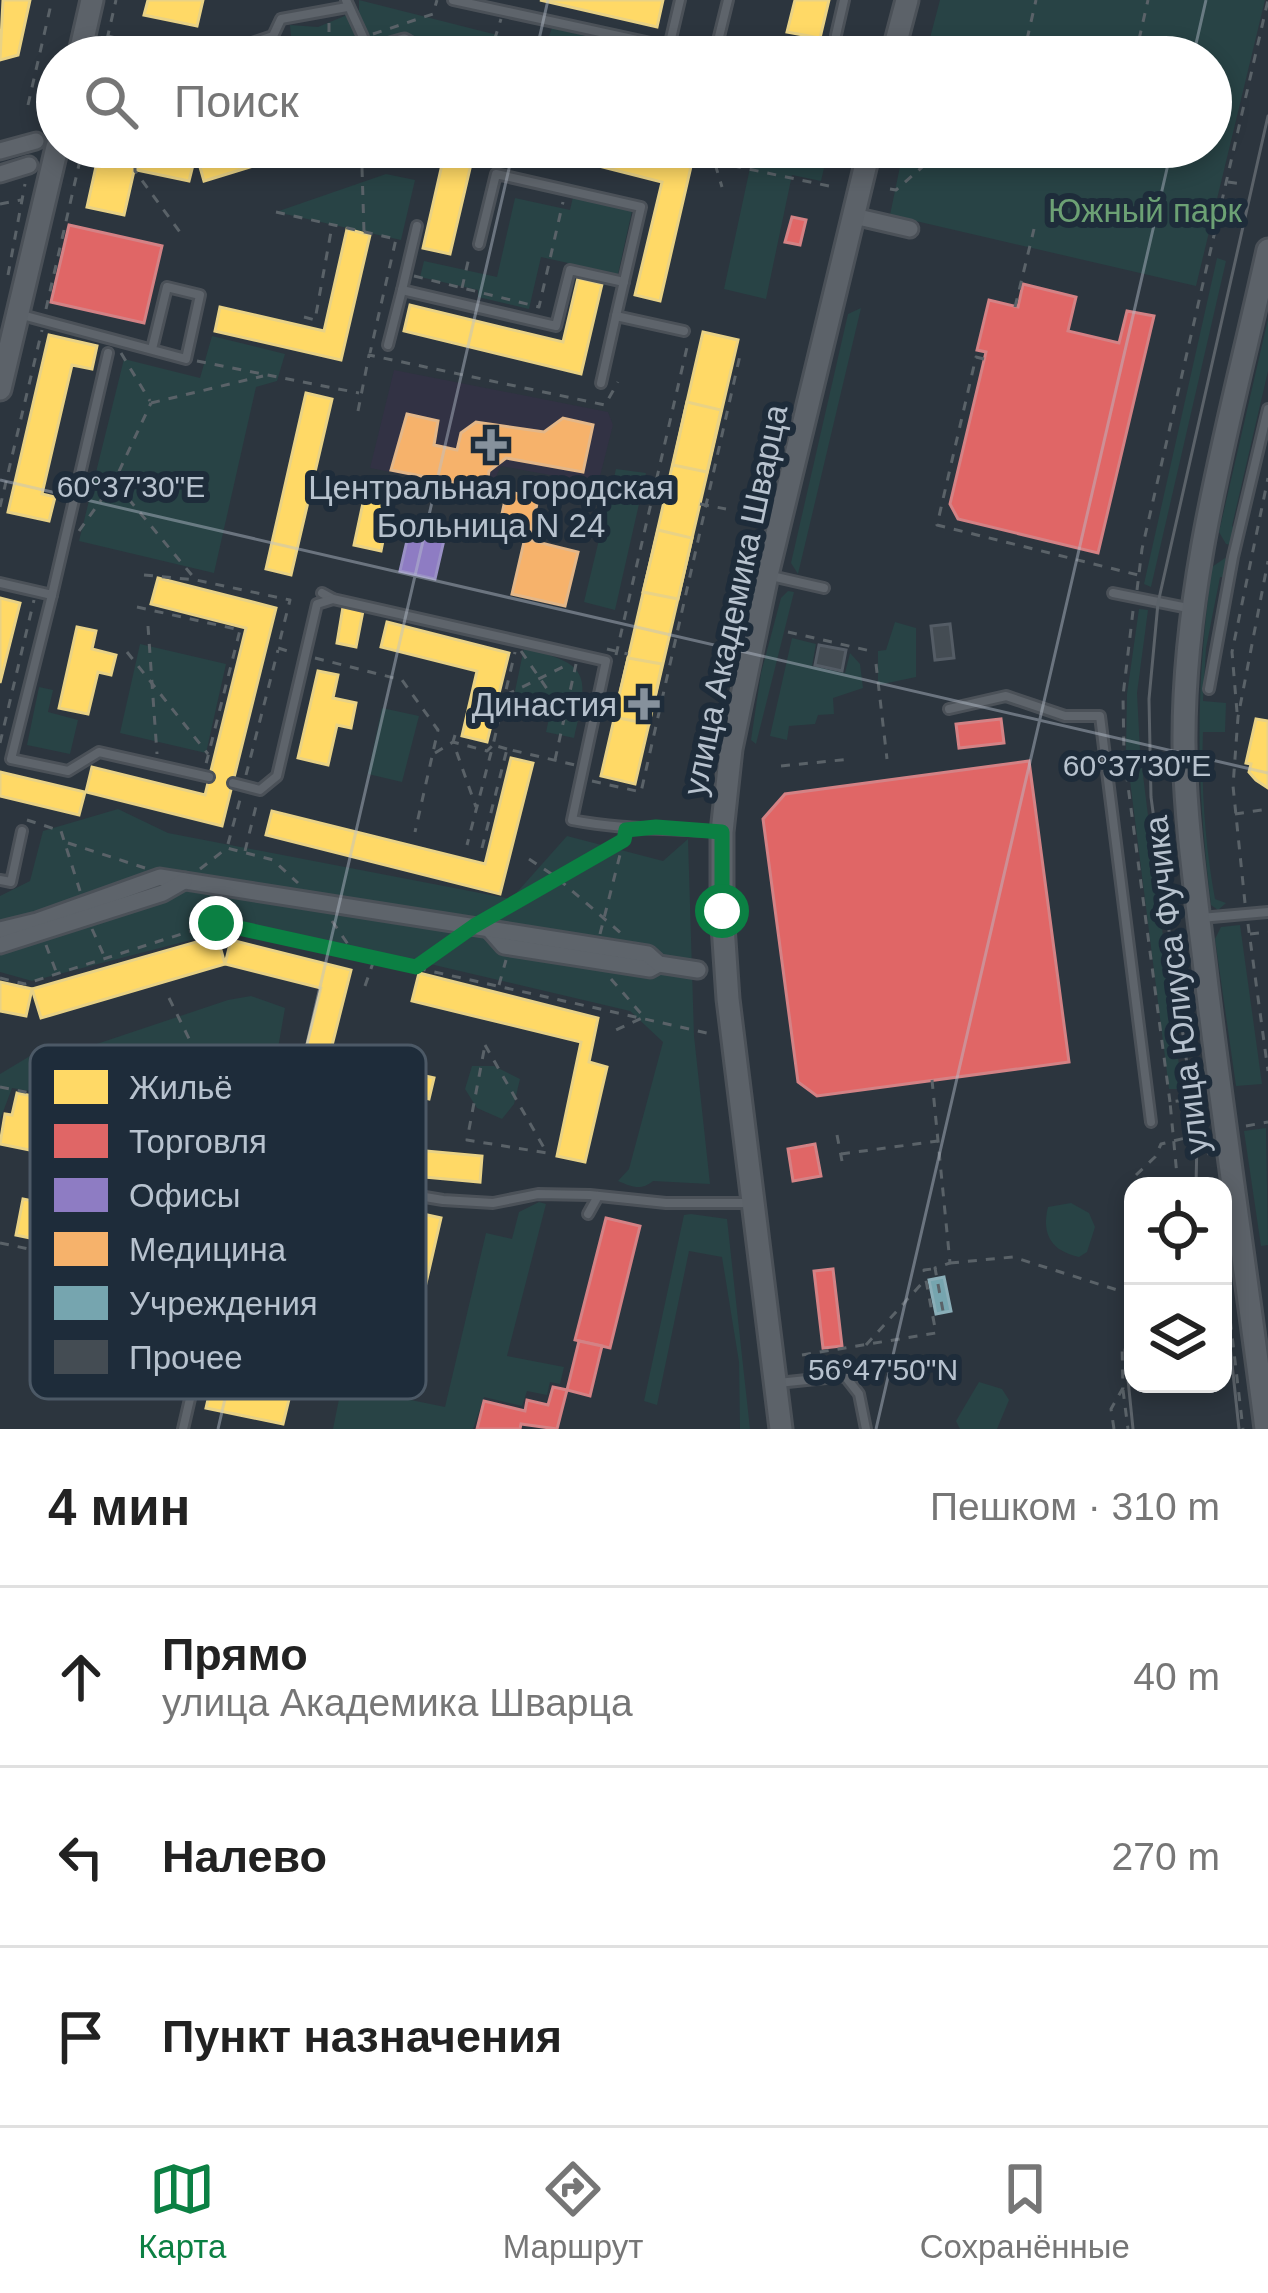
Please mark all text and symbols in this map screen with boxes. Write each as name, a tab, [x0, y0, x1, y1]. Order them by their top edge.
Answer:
search box	[36, 36, 1232, 168]
icon: search	[78, 69, 144, 135]
text: Поиск	[174, 76, 299, 127]
park label: Южный парк	[1048, 192, 1243, 229]
street label: улица Академика Шварца	[676, 401, 795, 799]
marker: Центральная городская Больница N 24	[475, 429, 507, 461]
place label: Центральная городская Больница N 24	[308, 469, 674, 544]
text: 60°37'30"E	[57, 470, 205, 503]
place label: Династия	[472, 686, 617, 723]
marker: Династия	[628, 688, 660, 720]
text: 60°37'30"E	[1063, 749, 1211, 782]
street label: улица Юлиуса Фучика	[1137, 813, 1215, 1156]
route start	[695, 884, 749, 938]
route end	[189, 896, 243, 950]
legend	[30, 1045, 426, 1399]
text: Жильё	[129, 1069, 233, 1106]
text: Торговля	[129, 1123, 267, 1160]
text: Офисы	[129, 1177, 240, 1214]
map controls	[1124, 1177, 1232, 1393]
button: locate	[1124, 1177, 1232, 1285]
text: Медицина	[129, 1231, 287, 1268]
text: Учреждения	[129, 1285, 318, 1322]
button: layers	[1124, 1285, 1232, 1393]
text: Прочее	[129, 1339, 243, 1376]
text: 56°47'50"N	[808, 1353, 958, 1386]
text: 4 мин	[48, 1479, 190, 1536]
text: Пешком · 310 m	[930, 1485, 1220, 1528]
text: Прямо	[162, 1629, 308, 1680]
icon: ahead	[48, 1644, 114, 1710]
text: 40 m	[1133, 1655, 1220, 1698]
text: улица Академика Шварца	[162, 1681, 633, 1724]
icon: left	[48, 1824, 114, 1890]
text: Налево	[162, 1831, 327, 1882]
text: 270 m	[1112, 1835, 1220, 1878]
icon: arrive	[48, 2004, 114, 2070]
text: Пункт назначения	[162, 2011, 562, 2062]
tab: Карта	[138, 2156, 226, 2266]
tab: Маршрут	[503, 2156, 643, 2266]
tab: Сохранённые	[920, 2156, 1130, 2266]

